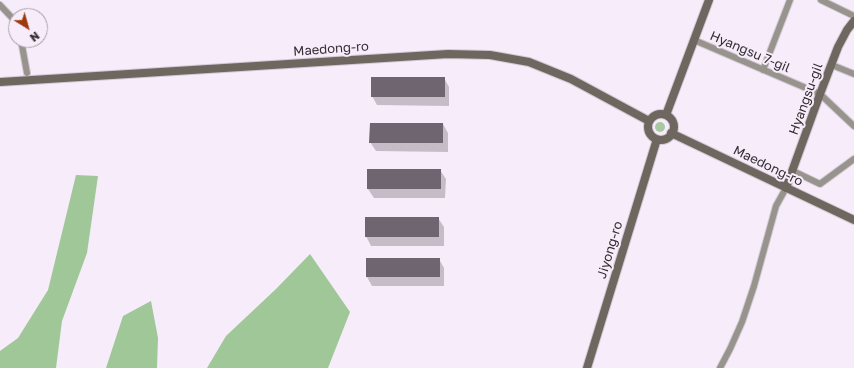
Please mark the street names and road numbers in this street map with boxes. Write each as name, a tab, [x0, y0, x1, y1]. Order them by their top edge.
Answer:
street label: Hyangsu 7-gil	[708, 28, 792, 76]
street label: Maedong-ro	[293, 39, 369, 59]
street label: Hyangsu-gil	[786, 61, 826, 137]
street label: Maedong-ro	[731, 142, 805, 190]
street label: Jiyong-ro	[594, 219, 626, 281]

